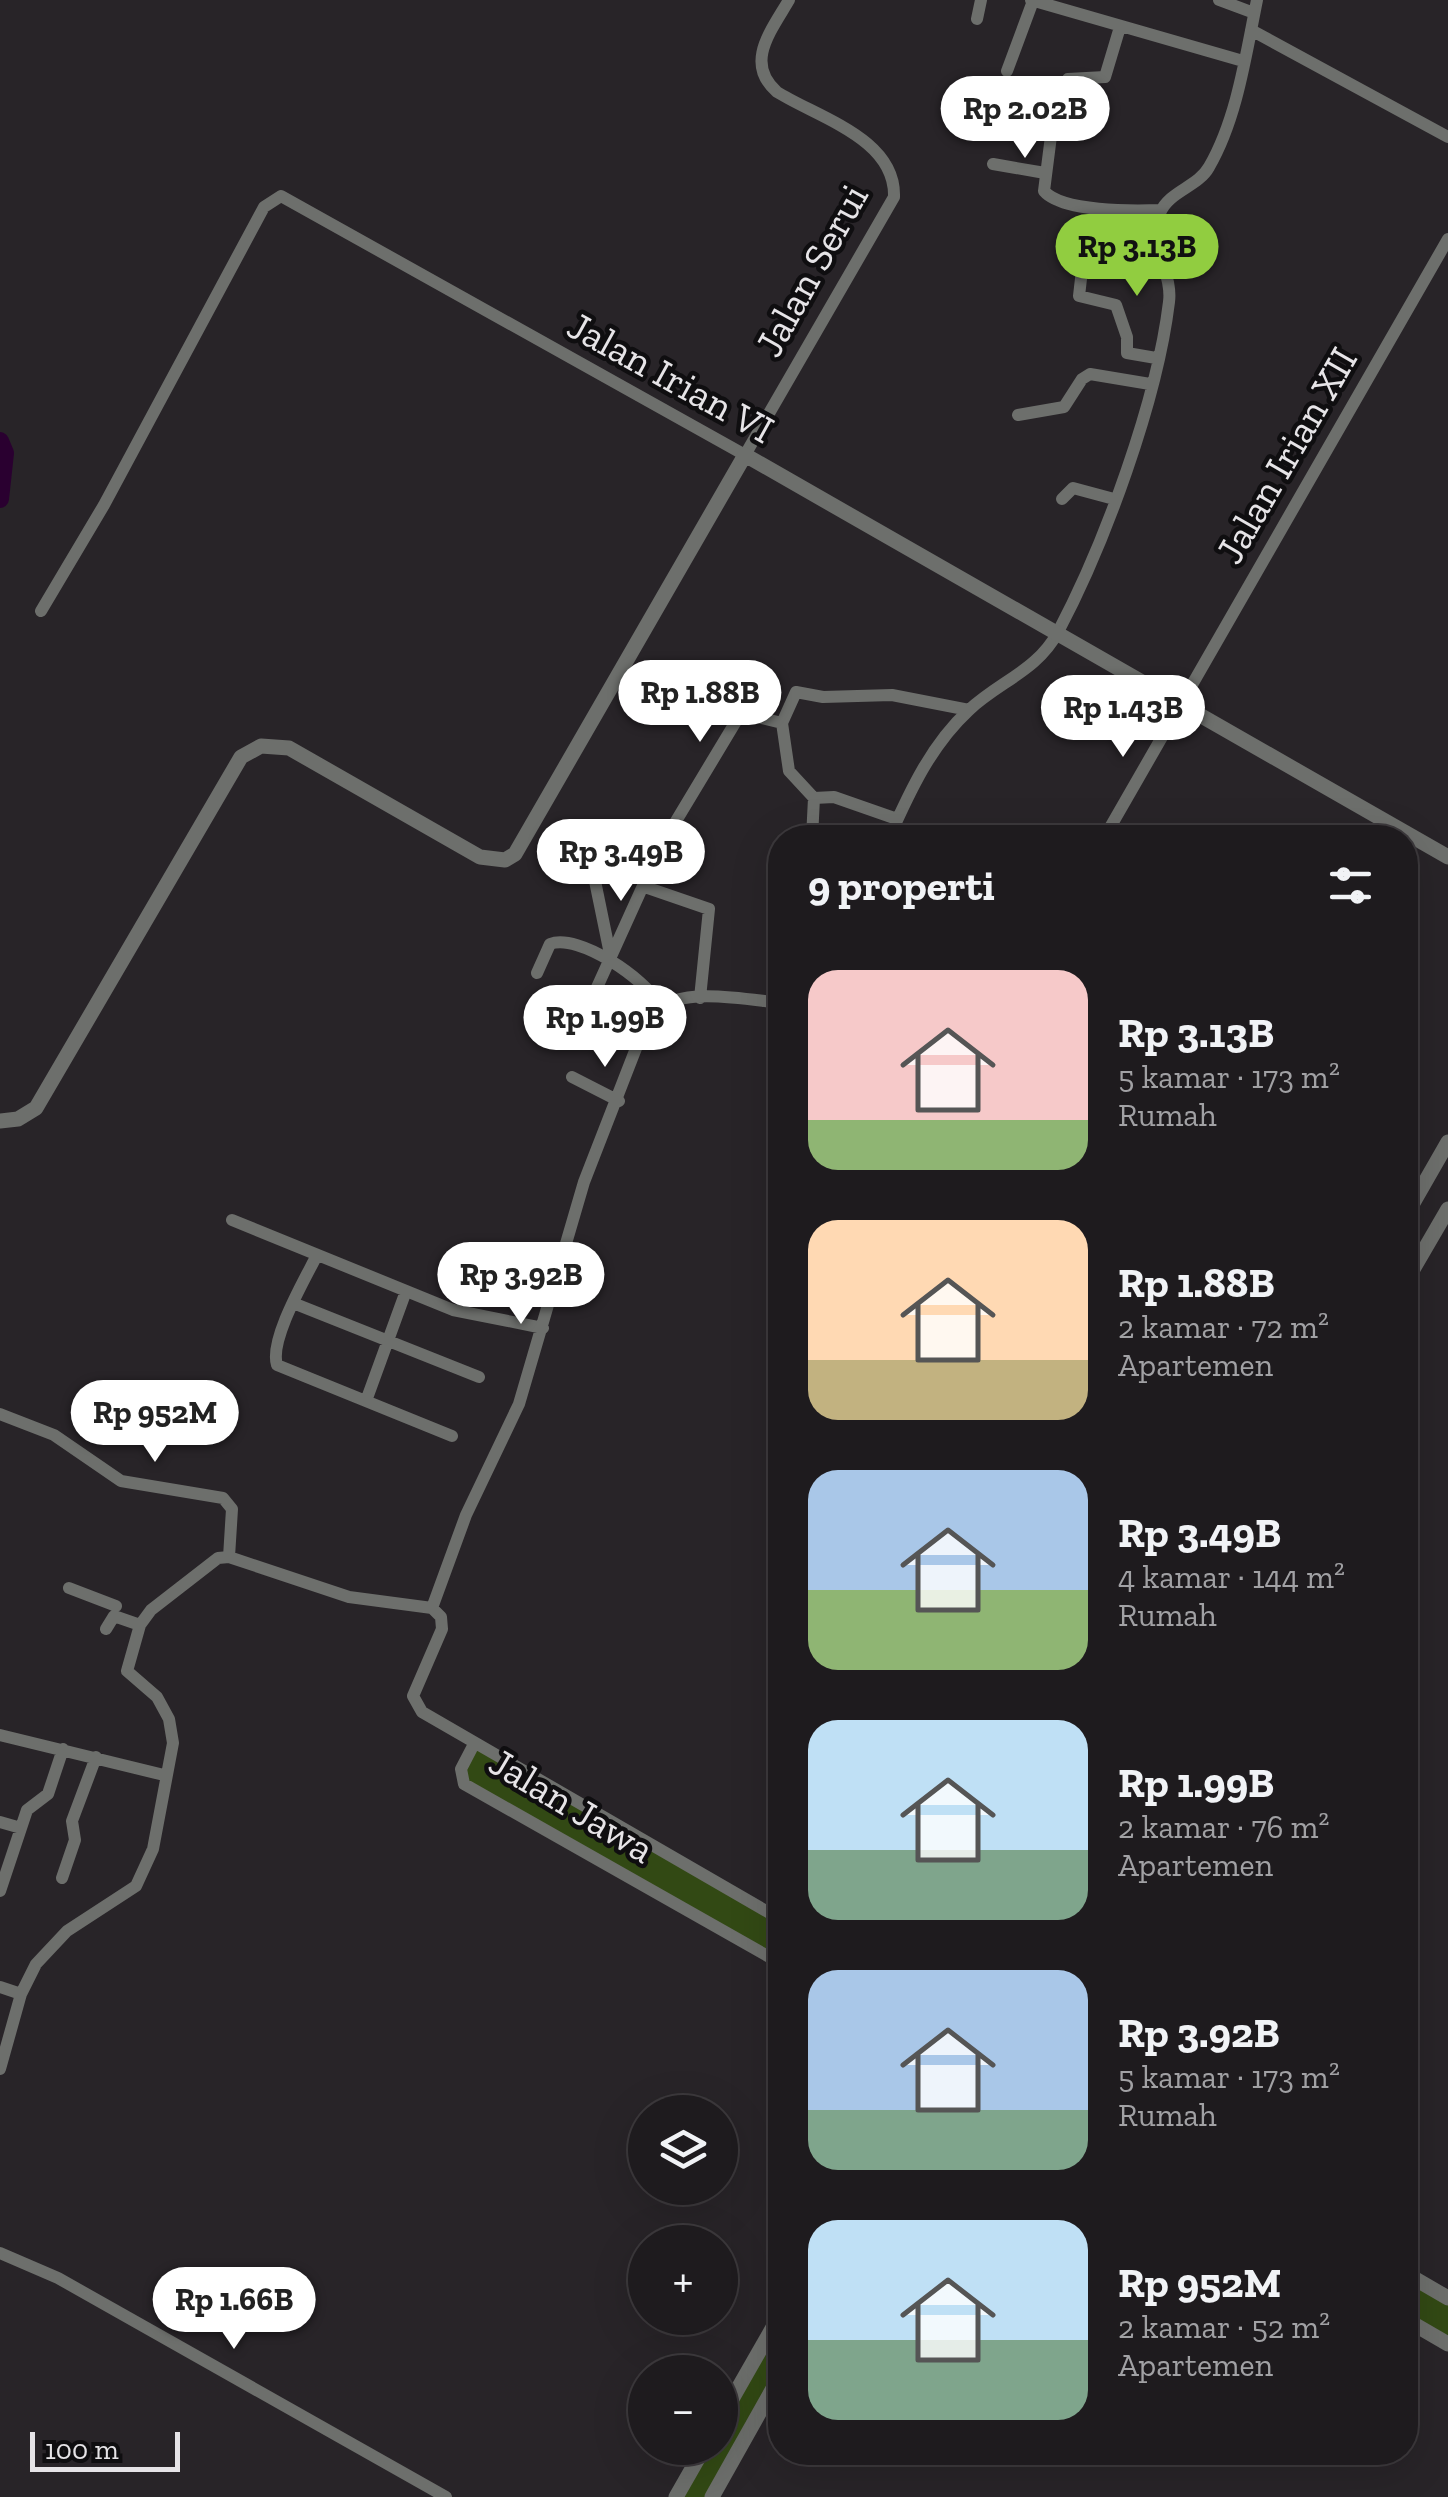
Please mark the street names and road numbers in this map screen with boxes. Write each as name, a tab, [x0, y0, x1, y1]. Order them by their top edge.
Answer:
street label: Jalan Serui	[744, 176, 878, 364]
street label: Jalan Irian VI	[560, 301, 782, 453]
street label: Jalan Irian XII	[1205, 339, 1367, 571]
street label: Jalan Jawa	[481, 1737, 663, 1873]

